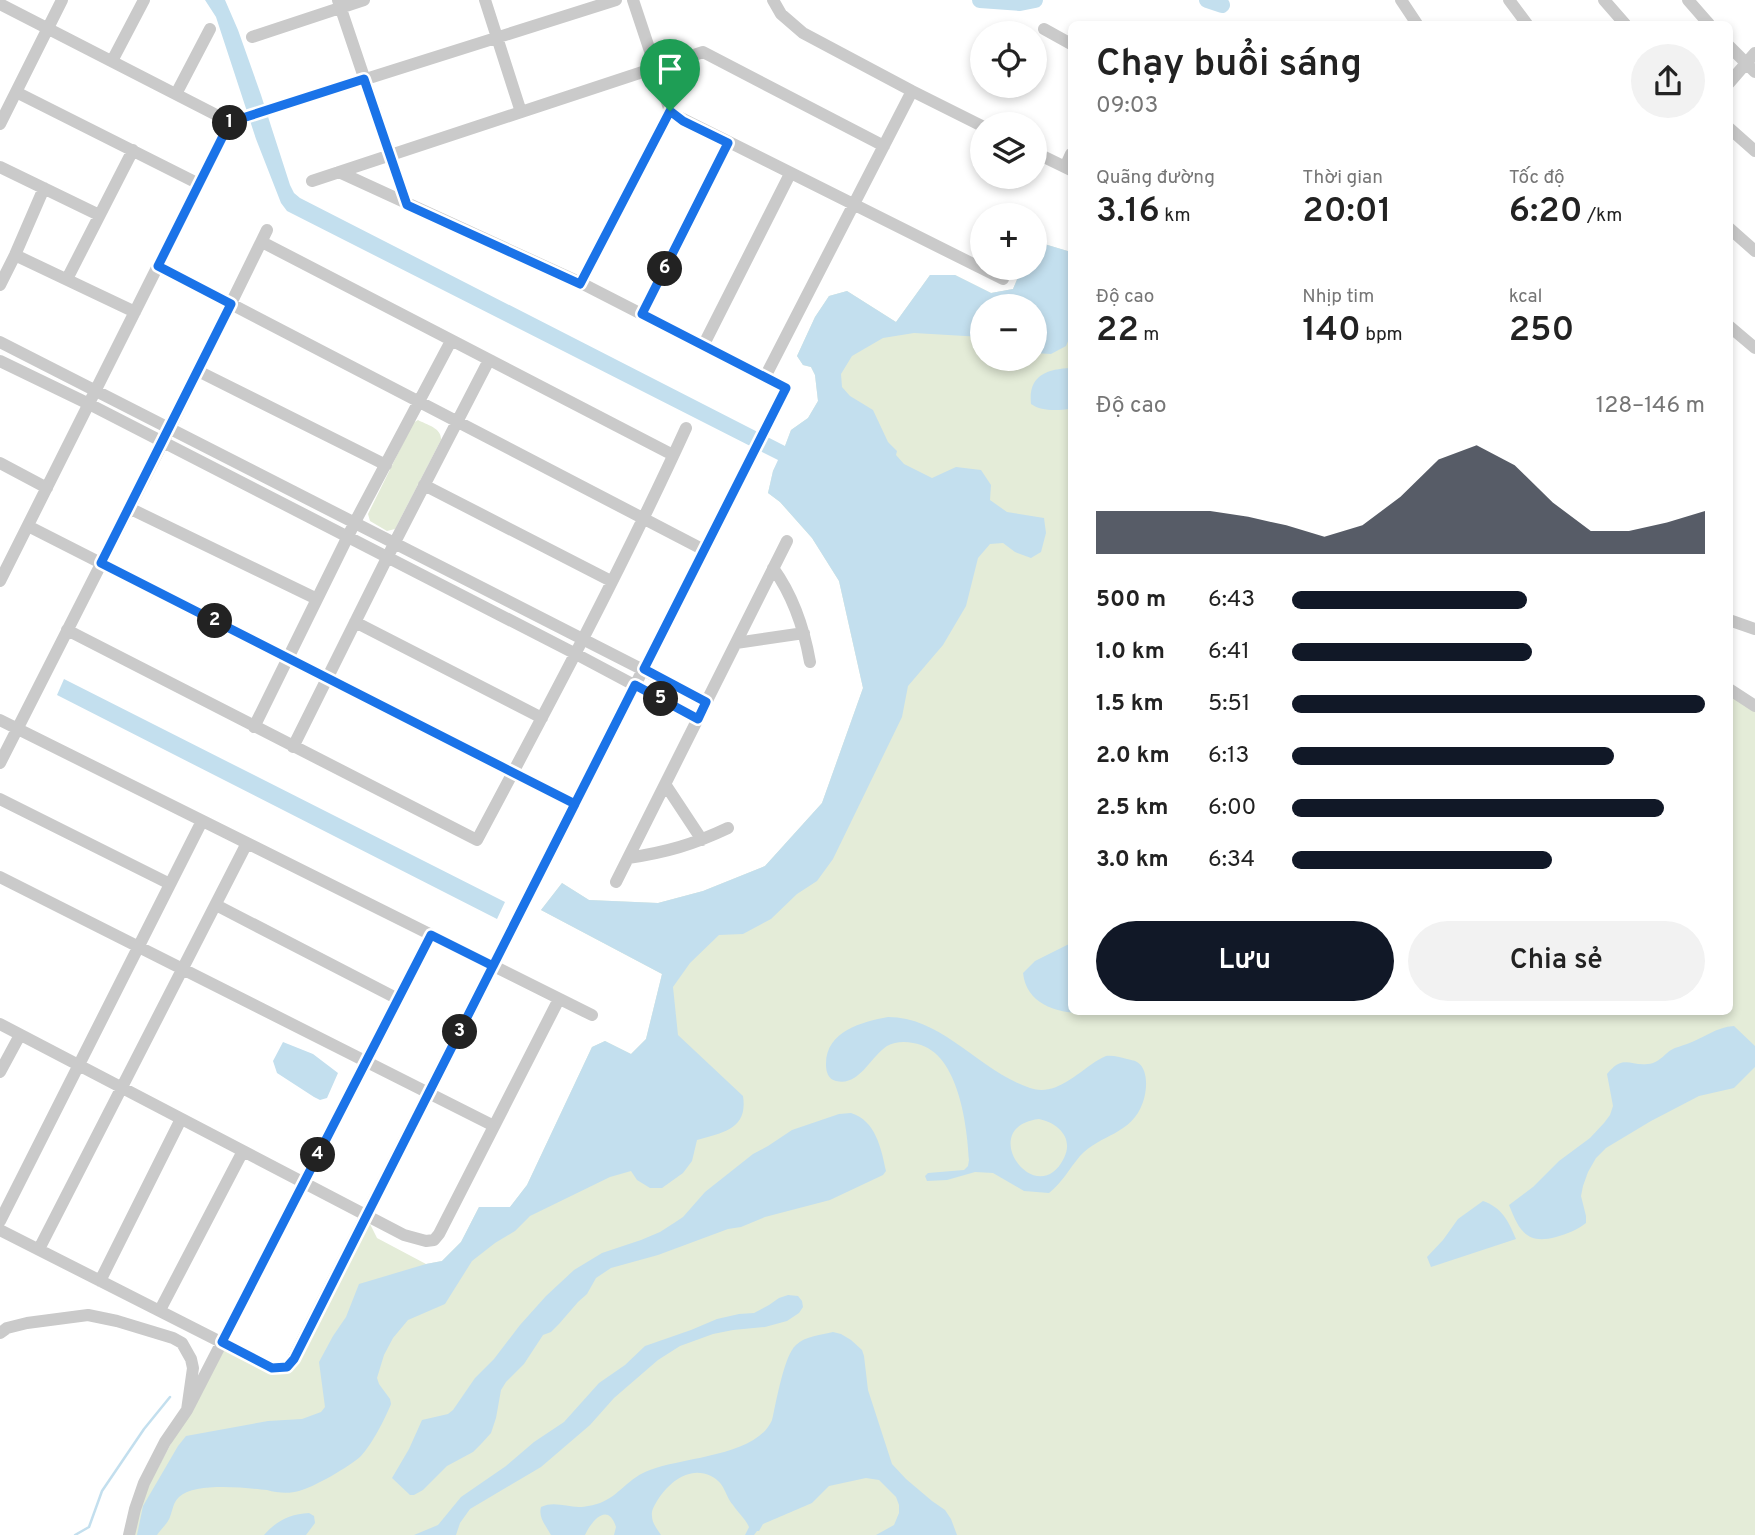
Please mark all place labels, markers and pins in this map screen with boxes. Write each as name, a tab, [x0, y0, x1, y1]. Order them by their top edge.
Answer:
pin	[640, 39, 700, 111]
pin: 1	[212, 106, 247, 140]
pin: 6	[648, 252, 682, 286]
pin: 2	[198, 604, 232, 638]
pin: 5	[644, 682, 678, 716]
pin: 3	[442, 1014, 477, 1050]
pin: 4	[300, 1138, 336, 1172]

